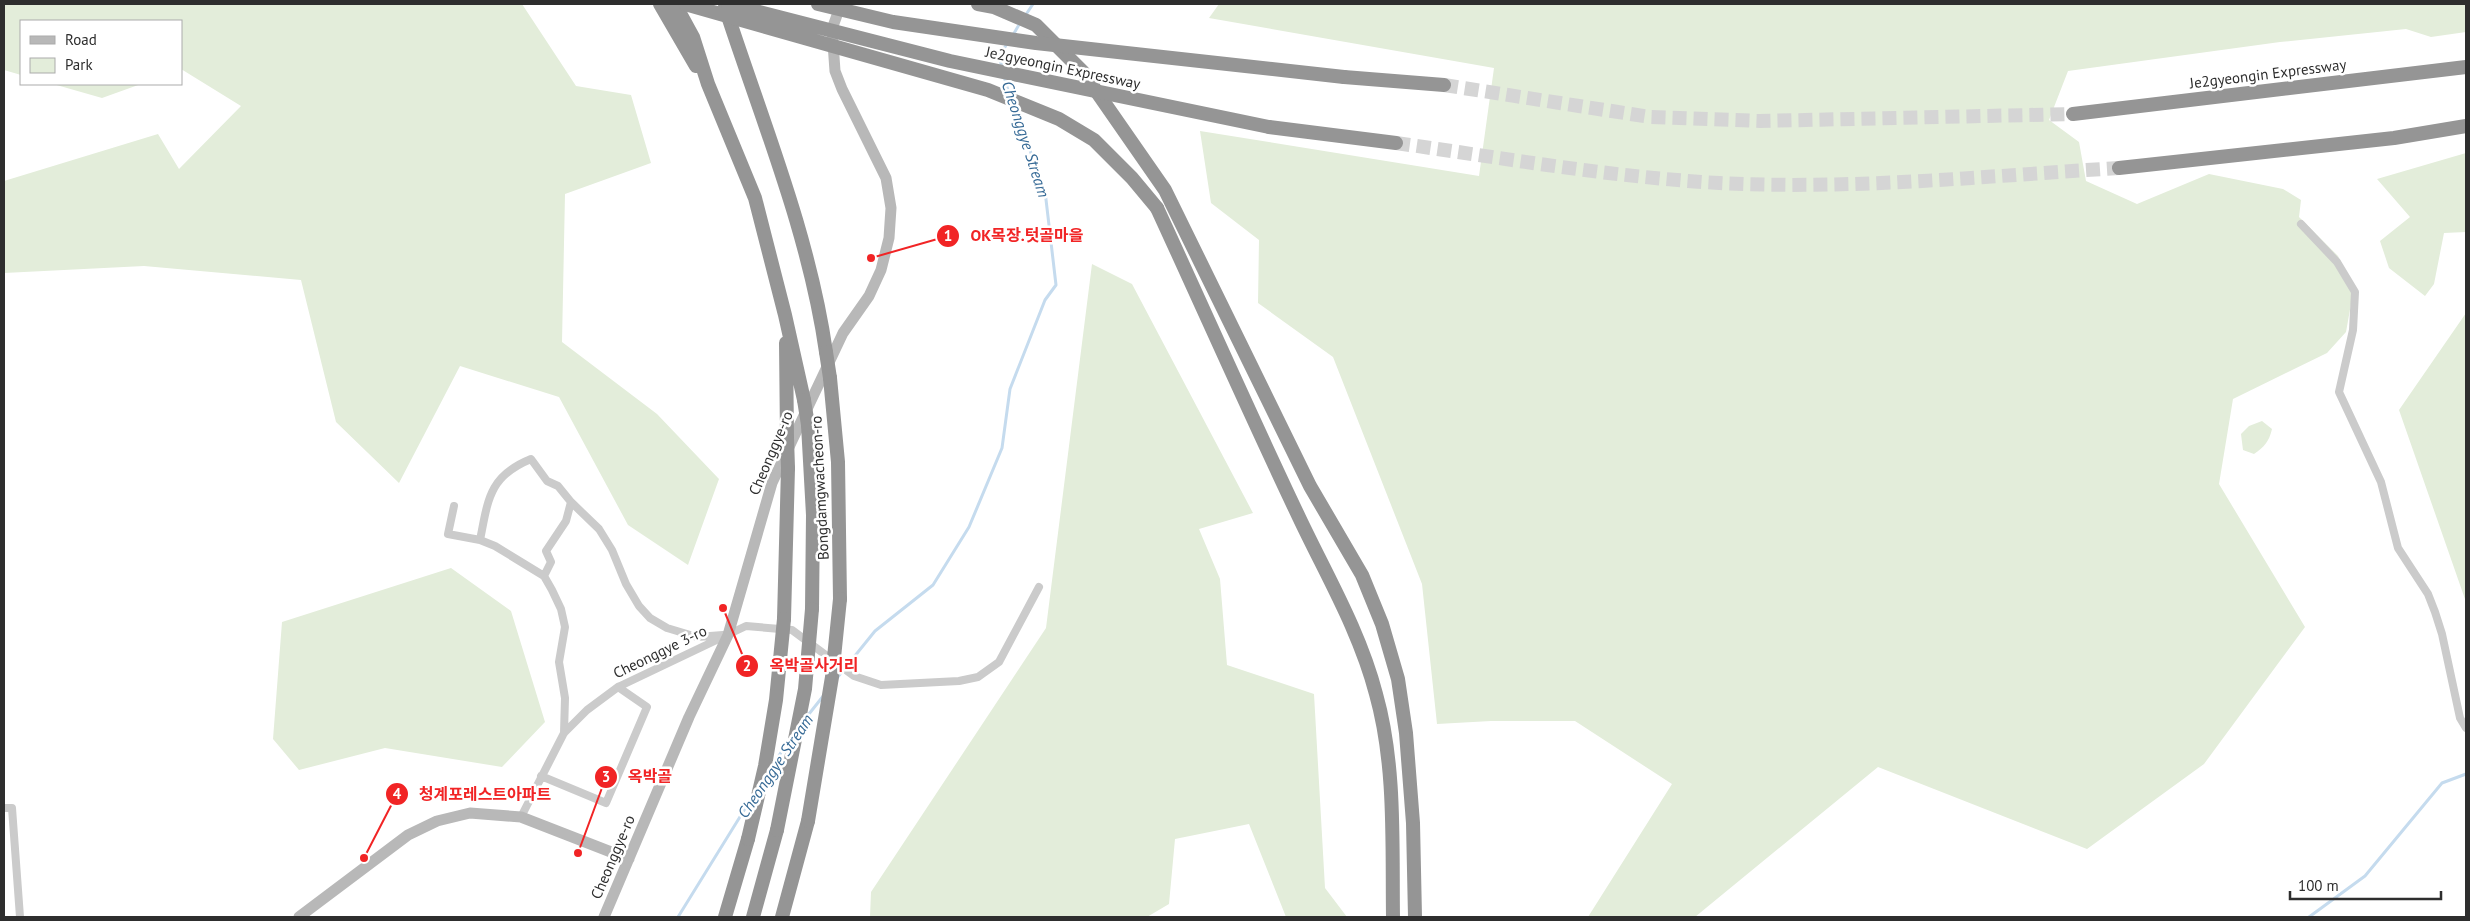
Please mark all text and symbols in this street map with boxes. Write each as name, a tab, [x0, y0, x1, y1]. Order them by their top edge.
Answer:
legend	[20, 20, 182, 85]
text: Road	[65, 30, 97, 49]
street label: Je2gyeongin Expressway	[983, 42, 1142, 93]
street label: Je2gyeongin Expressway	[2188, 54, 2347, 93]
text: Park	[65, 55, 93, 74]
water label: Cheonggye Stream	[998, 78, 1054, 200]
callout: OK목장.텃골마을	[935, 220, 1093, 251]
text: OK목장.텃골마을	[971, 225, 1084, 245]
text: 1	[944, 226, 952, 245]
street label: Cheonggye-ro	[744, 408, 797, 498]
street label: Bongdamgwacheon-ro	[806, 415, 833, 561]
street label: Cheonggye 3-ro	[610, 621, 710, 682]
callout: 옥박골사거리	[735, 650, 868, 681]
text: 옥박골사거리	[770, 655, 858, 675]
text: 2	[743, 656, 751, 675]
water label: Cheonggye Stream	[733, 710, 817, 822]
callout: 옥박골	[593, 761, 682, 792]
text: 옥박골	[628, 766, 672, 786]
text: 3	[602, 767, 610, 786]
callout: 청계포레스트아파트	[384, 779, 562, 810]
text: 4	[393, 784, 402, 803]
text: 청계포레스트아파트	[419, 784, 552, 804]
street label: Cheonggye-ro	[586, 812, 639, 902]
scale bar	[2290, 868, 2441, 900]
text: 100 m	[2298, 876, 2339, 895]

